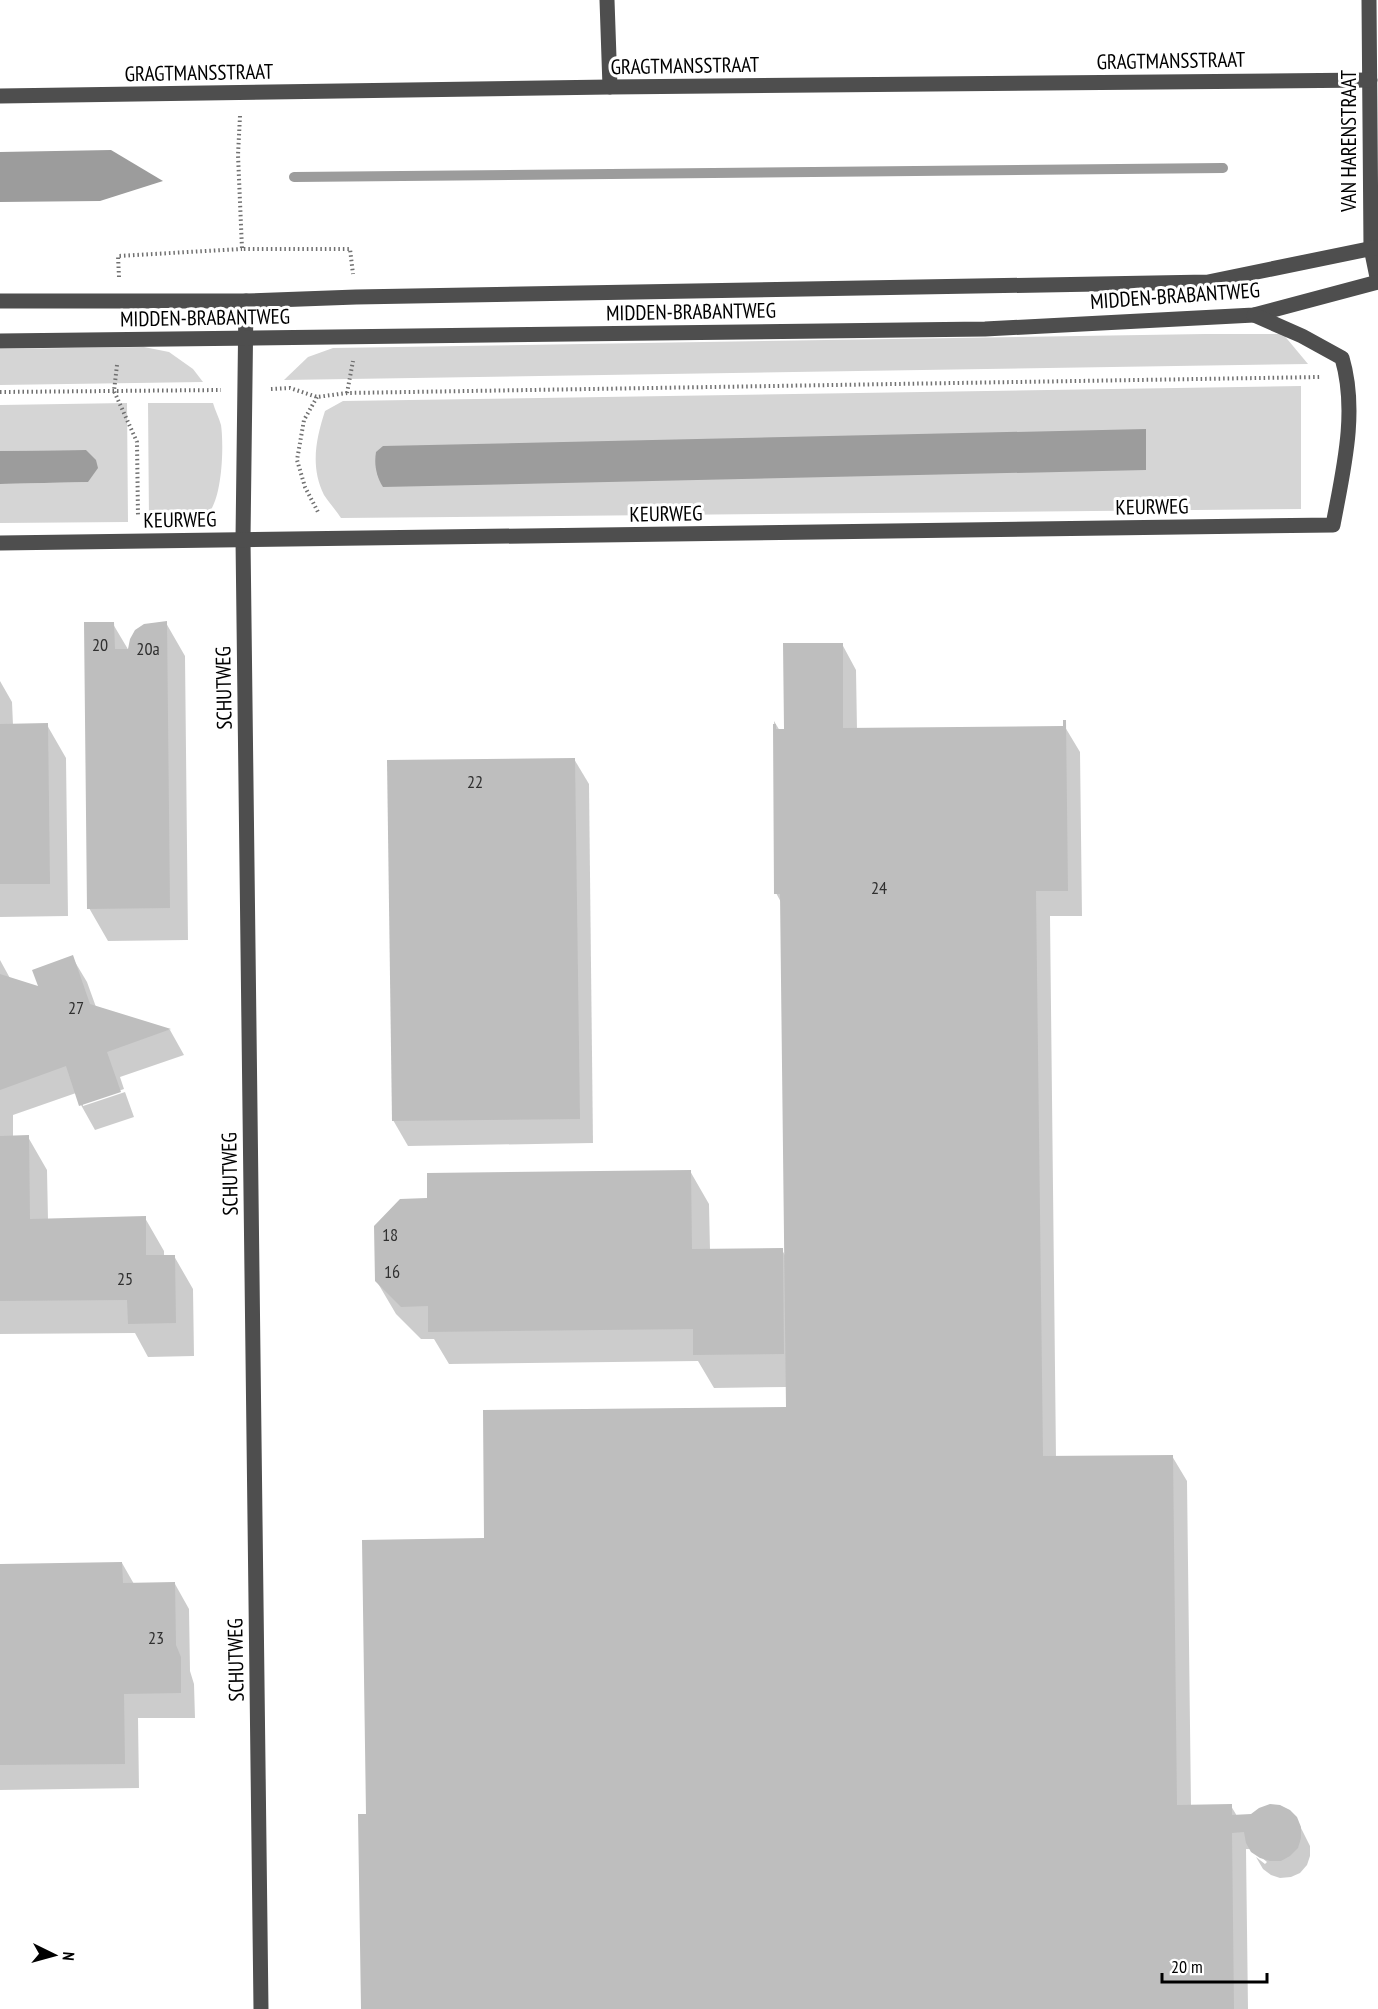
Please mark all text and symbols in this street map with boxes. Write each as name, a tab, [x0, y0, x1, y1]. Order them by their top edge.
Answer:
street label: GRAGTMANSSTRAAT	[1096, 46, 1246, 75]
street label: GRAGTMANSSTRAAT	[610, 51, 760, 80]
street label: GRAGTMANSSTRAAT	[124, 58, 274, 87]
street label: VAN HARENSTRAAT	[1335, 69, 1362, 213]
street label: MIDDEN-BRABANTWEG	[1089, 276, 1261, 315]
street label: MIDDEN-BRABANTWEG	[606, 297, 776, 326]
street label: MIDDEN-BRABANTWEG	[120, 303, 290, 332]
street label: KEURWEG	[1115, 492, 1189, 521]
street label: KEURWEG	[629, 499, 703, 528]
street label: KEURWEG	[143, 505, 217, 534]
house number: 20	[92, 633, 108, 656]
house number: 20a	[136, 637, 160, 660]
street label: SCHUTWEG	[209, 646, 238, 730]
house number: 22	[467, 770, 483, 793]
house number: 24	[871, 876, 887, 899]
house number: 27	[68, 996, 84, 1019]
street label: SCHUTWEG	[215, 1132, 244, 1216]
house number: 18	[382, 1223, 398, 1246]
house number: 16	[384, 1260, 400, 1283]
house number: 25	[117, 1267, 133, 1290]
street label: SCHUTWEG	[221, 1618, 250, 1702]
house number: 23	[148, 1626, 164, 1649]
north arrow	[24, 1925, 84, 1985]
scale bar	[1162, 1946, 1267, 1984]
text: N	[59, 1951, 79, 1961]
text: 20 m	[1171, 1955, 1203, 1978]

